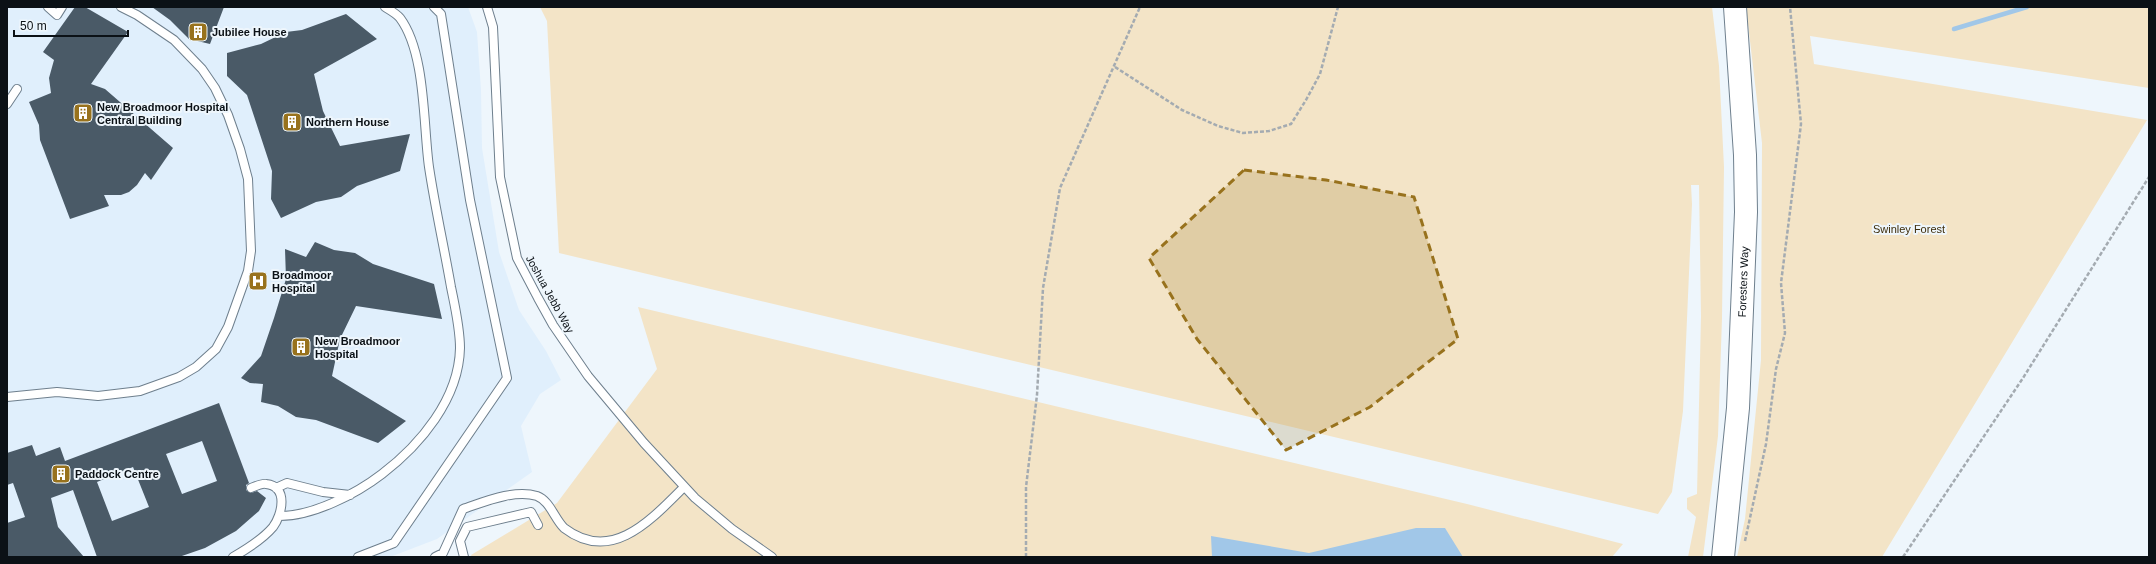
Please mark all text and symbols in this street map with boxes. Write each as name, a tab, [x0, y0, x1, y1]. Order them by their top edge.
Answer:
scale bar	[14, 12, 128, 38]
text: 50 m	[20, 19, 47, 33]
building icon: Jubilee House	[187, 21, 209, 43]
place label: Jubilee House	[212, 26, 287, 38]
place label: New Broadmoor Hospital Central Building	[97, 101, 228, 126]
building icon: New Broadmoor Hospital Central Building	[72, 102, 94, 124]
building icon: Northern House	[281, 111, 303, 133]
place label: Northern House	[306, 116, 389, 128]
park label: Swinley Forest	[1873, 223, 1945, 235]
street label: Foresters Way	[1736, 246, 1751, 318]
street label: Joshua Jebb Way	[524, 253, 577, 335]
place label: Broadmoor Hospital	[272, 269, 332, 294]
hospital icon: Broadmoor Hospital	[247, 270, 269, 292]
place label: New Broadmoor Hospital	[315, 335, 401, 360]
building icon: New Broadmoor Hospital	[290, 336, 312, 358]
building icon: Paddock Centre	[50, 463, 72, 485]
place label: Paddock Centre	[75, 468, 159, 480]

